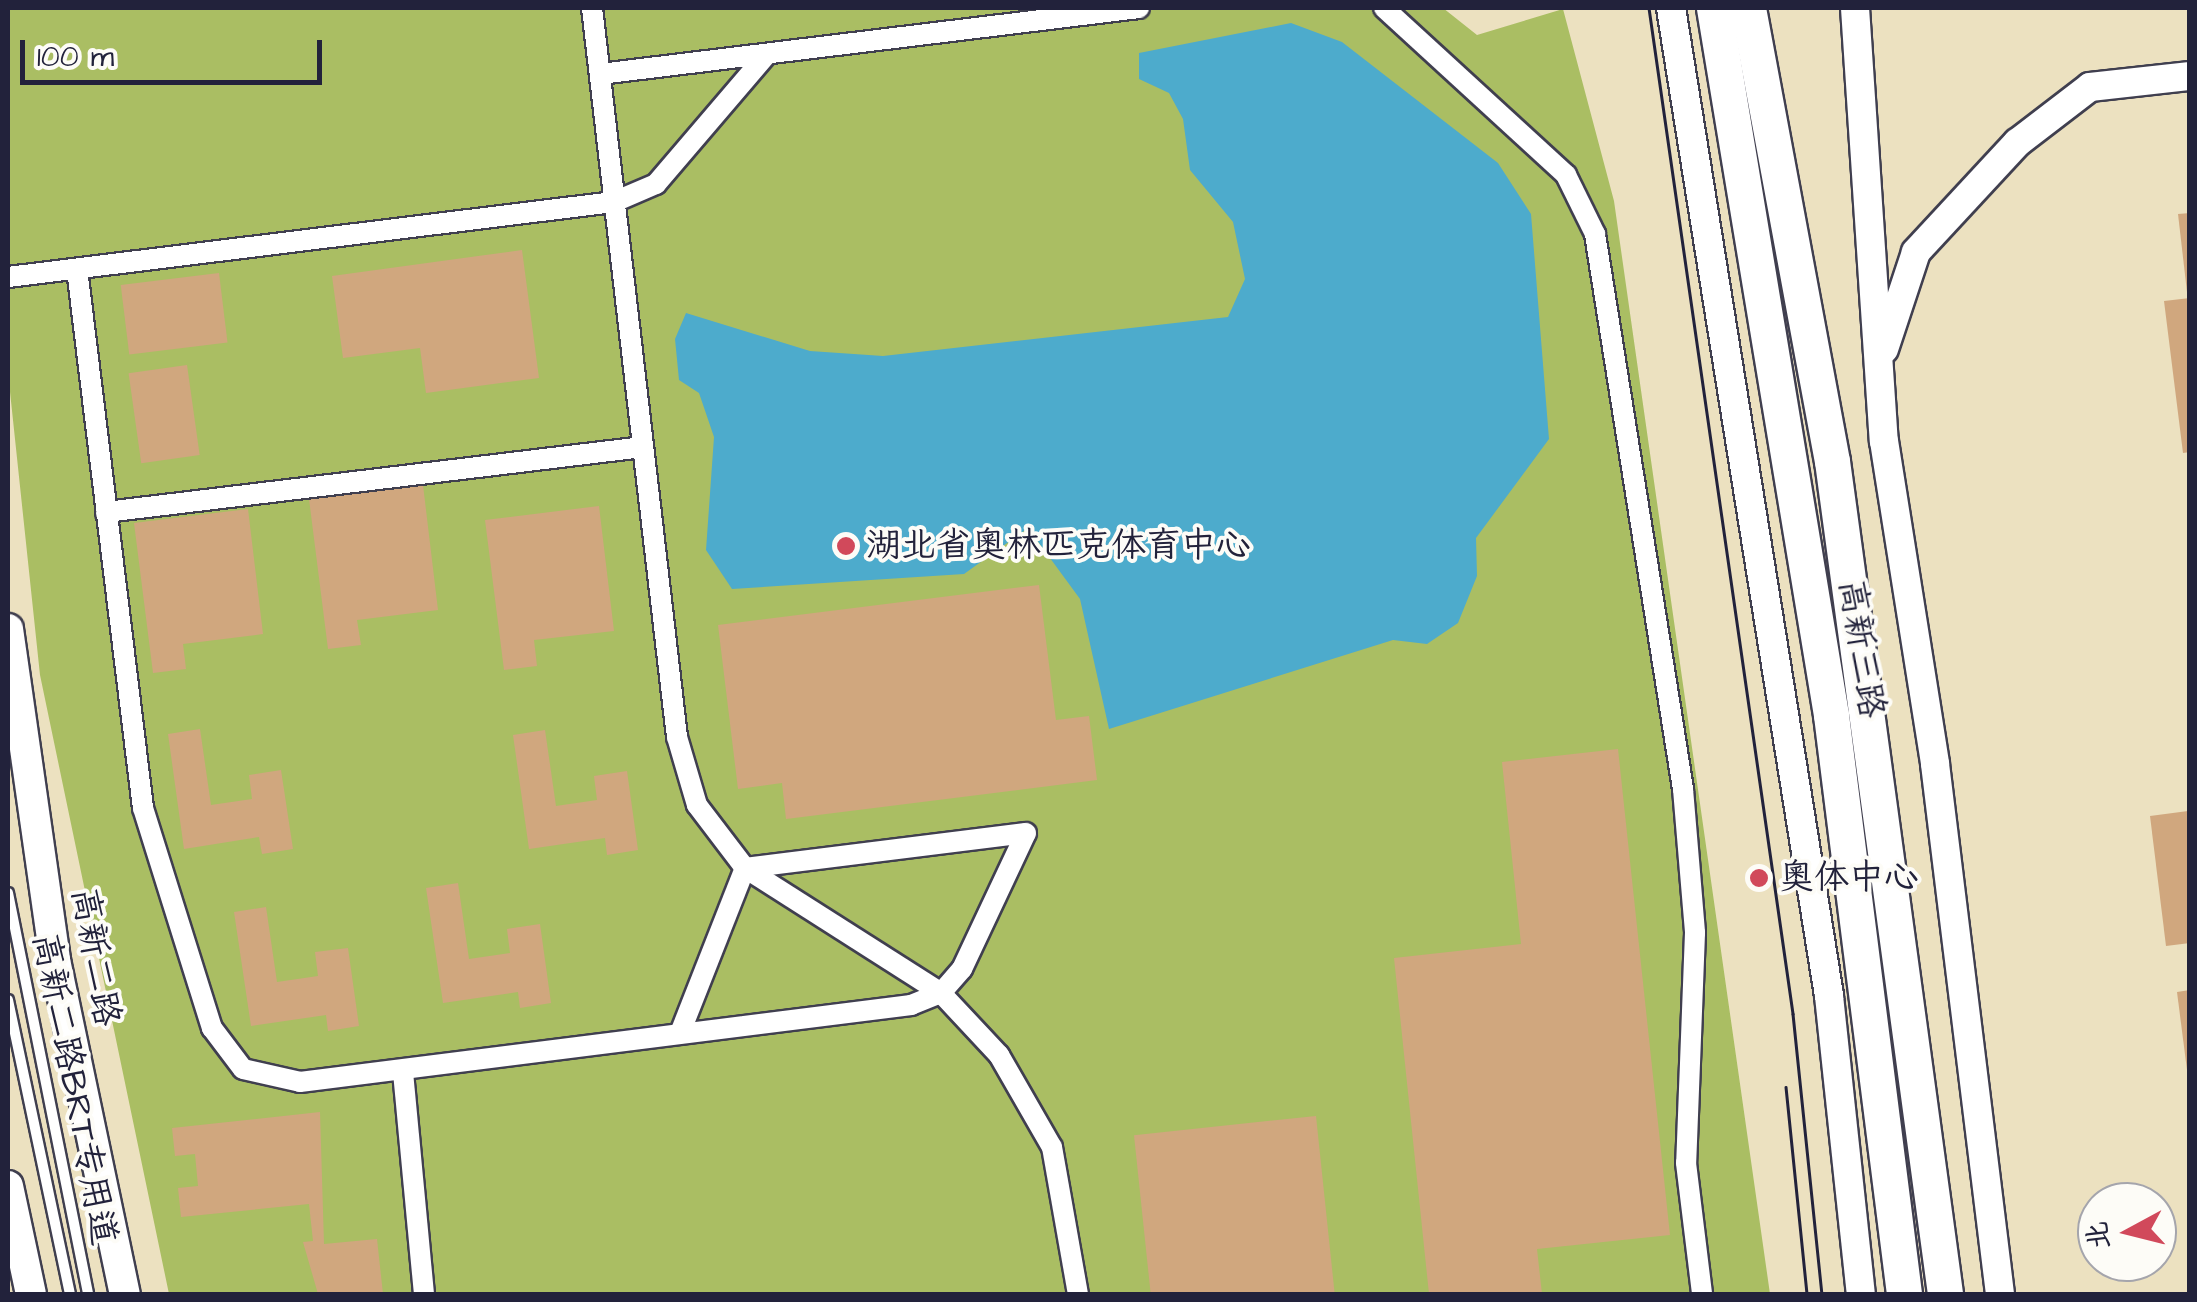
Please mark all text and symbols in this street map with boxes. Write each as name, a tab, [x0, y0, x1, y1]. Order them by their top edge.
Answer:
scale bar	[25, 20, 328, 82]
text: 100 m	[37, 36, 114, 78]
place label: 湖北省奥林匹克体育中心	[866, 525, 1251, 567]
marker: 湖北省奥林匹克体育中心	[835, 535, 857, 557]
street label: 高新三路	[1829, 577, 1893, 721]
place label: 奥体中心	[1779, 857, 1919, 899]
marker: 奥体中心	[1748, 867, 1770, 889]
street label: 高新二路	[62, 884, 128, 1030]
street label: 高新二路BRT专用道	[23, 930, 125, 1248]
north arrow	[2077, 1182, 2177, 1282]
text: 北	[2078, 1219, 2120, 1252]

